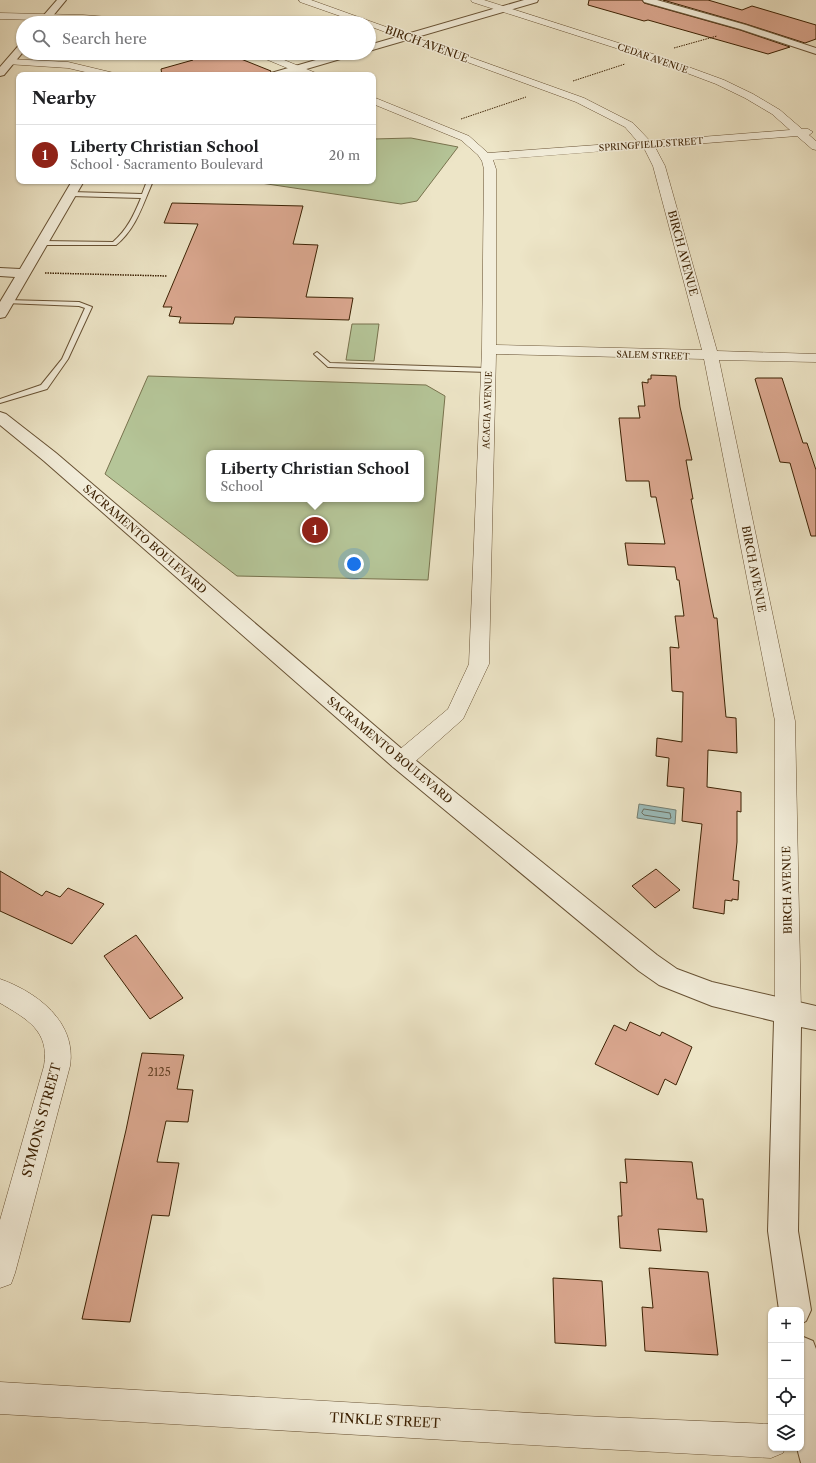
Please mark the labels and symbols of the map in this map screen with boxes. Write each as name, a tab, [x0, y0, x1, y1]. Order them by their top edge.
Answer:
street label: BIRCH AVENUE	[383, 22, 471, 66]
street label: CEDAR AVENUE	[616, 41, 690, 75]
street label: SPRINGFIELD STREET	[598, 135, 704, 153]
street label: BIRCH AVENUE	[665, 209, 701, 298]
street label: SALEM STREET	[616, 348, 690, 362]
street label: ACACIA AVENUE	[480, 371, 494, 450]
street label: SACRAMENTO BOULEVARD	[80, 481, 210, 597]
pin: 1	[302, 515, 328, 545]
street label: BIRCH AVENUE	[739, 524, 769, 614]
your location	[344, 554, 364, 574]
street label: SACRAMENTO BOULEVARD	[325, 693, 456, 807]
street label: BIRCH AVENUE	[779, 845, 795, 934]
street label: SYMONS STREET	[18, 1061, 64, 1179]
house number: 2125	[147, 1065, 171, 1079]
street label: TINKLE STREET	[329, 1409, 441, 1431]

